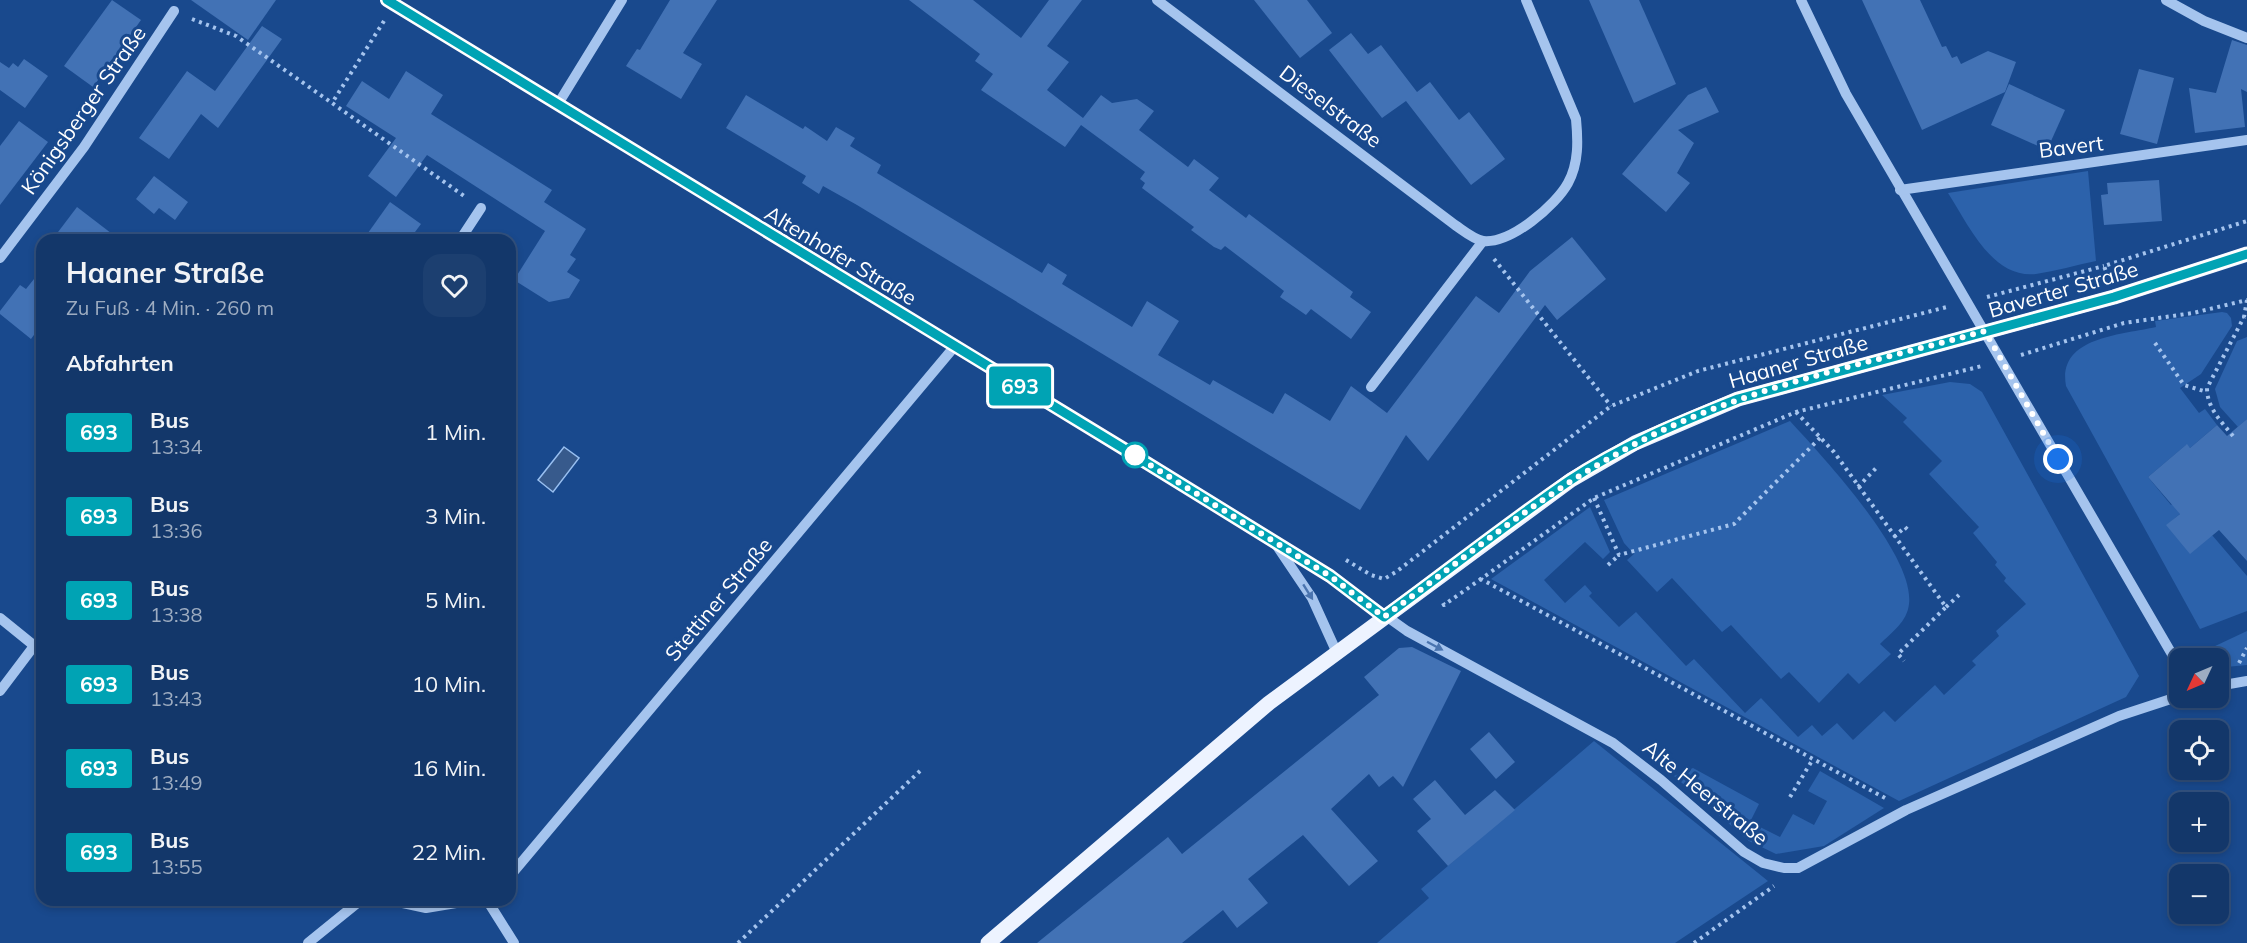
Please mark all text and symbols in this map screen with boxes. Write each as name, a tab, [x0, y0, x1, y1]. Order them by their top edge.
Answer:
street label: Königsberger Straße	[15, 21, 151, 199]
street label: Dieselstraße	[1275, 59, 1387, 153]
street label: Bavert	[2037, 129, 2105, 163]
street label: Altenhofer Straße	[761, 200, 921, 310]
button: heart	[423, 254, 486, 317]
text: Haaner Straße	[66, 255, 264, 290]
street label: Baverter Straße	[1985, 255, 2141, 323]
text: Zu Fuß · 4 Min. · 260 m	[66, 295, 274, 320]
street label: Haaner Straße	[1726, 329, 1870, 393]
text: Abfahrten	[66, 349, 174, 377]
line badge: 693	[986, 366, 1054, 406]
text: 693	[1001, 373, 1039, 399]
text: Bus	[150, 406, 189, 434]
text: 1 Min.	[425, 418, 486, 446]
text: 693	[80, 419, 118, 445]
text: 13:34	[150, 434, 203, 459]
unlabelled marker	[1122, 442, 1148, 468]
your location	[2043, 444, 2073, 474]
text: Bus	[150, 490, 189, 518]
text: 3 Min.	[425, 502, 486, 530]
text: 693	[80, 503, 118, 529]
text: 13:36	[150, 518, 203, 543]
street label: Stettiner Straße	[659, 532, 777, 666]
text: Bus	[150, 574, 189, 602]
one-way arrow	[1302, 583, 1314, 599]
text: 5 Min.	[425, 586, 486, 614]
text: 693	[80, 587, 118, 613]
text: 13:38	[150, 602, 203, 627]
one-way arrow	[1427, 641, 1444, 651]
north arrow	[2169, 648, 2229, 708]
map controls	[2169, 648, 2229, 924]
text: Bus	[150, 658, 189, 686]
text: 10 Min.	[412, 670, 486, 698]
text: 693	[80, 671, 118, 697]
text: 13:43	[150, 686, 203, 711]
button: locate	[2169, 720, 2229, 780]
street label: Alte Heerstraße	[1638, 734, 1774, 850]
text: Bus	[150, 742, 189, 770]
text: 16 Min.	[412, 754, 486, 782]
text: 693	[80, 755, 118, 781]
text: 13:49	[150, 770, 203, 795]
button: +	[2169, 792, 2229, 852]
text: Bus	[150, 826, 189, 854]
text: 22 Min.	[412, 838, 486, 866]
text: 693	[80, 839, 118, 865]
text: 13:55	[150, 854, 203, 879]
button: −	[2169, 864, 2229, 924]

